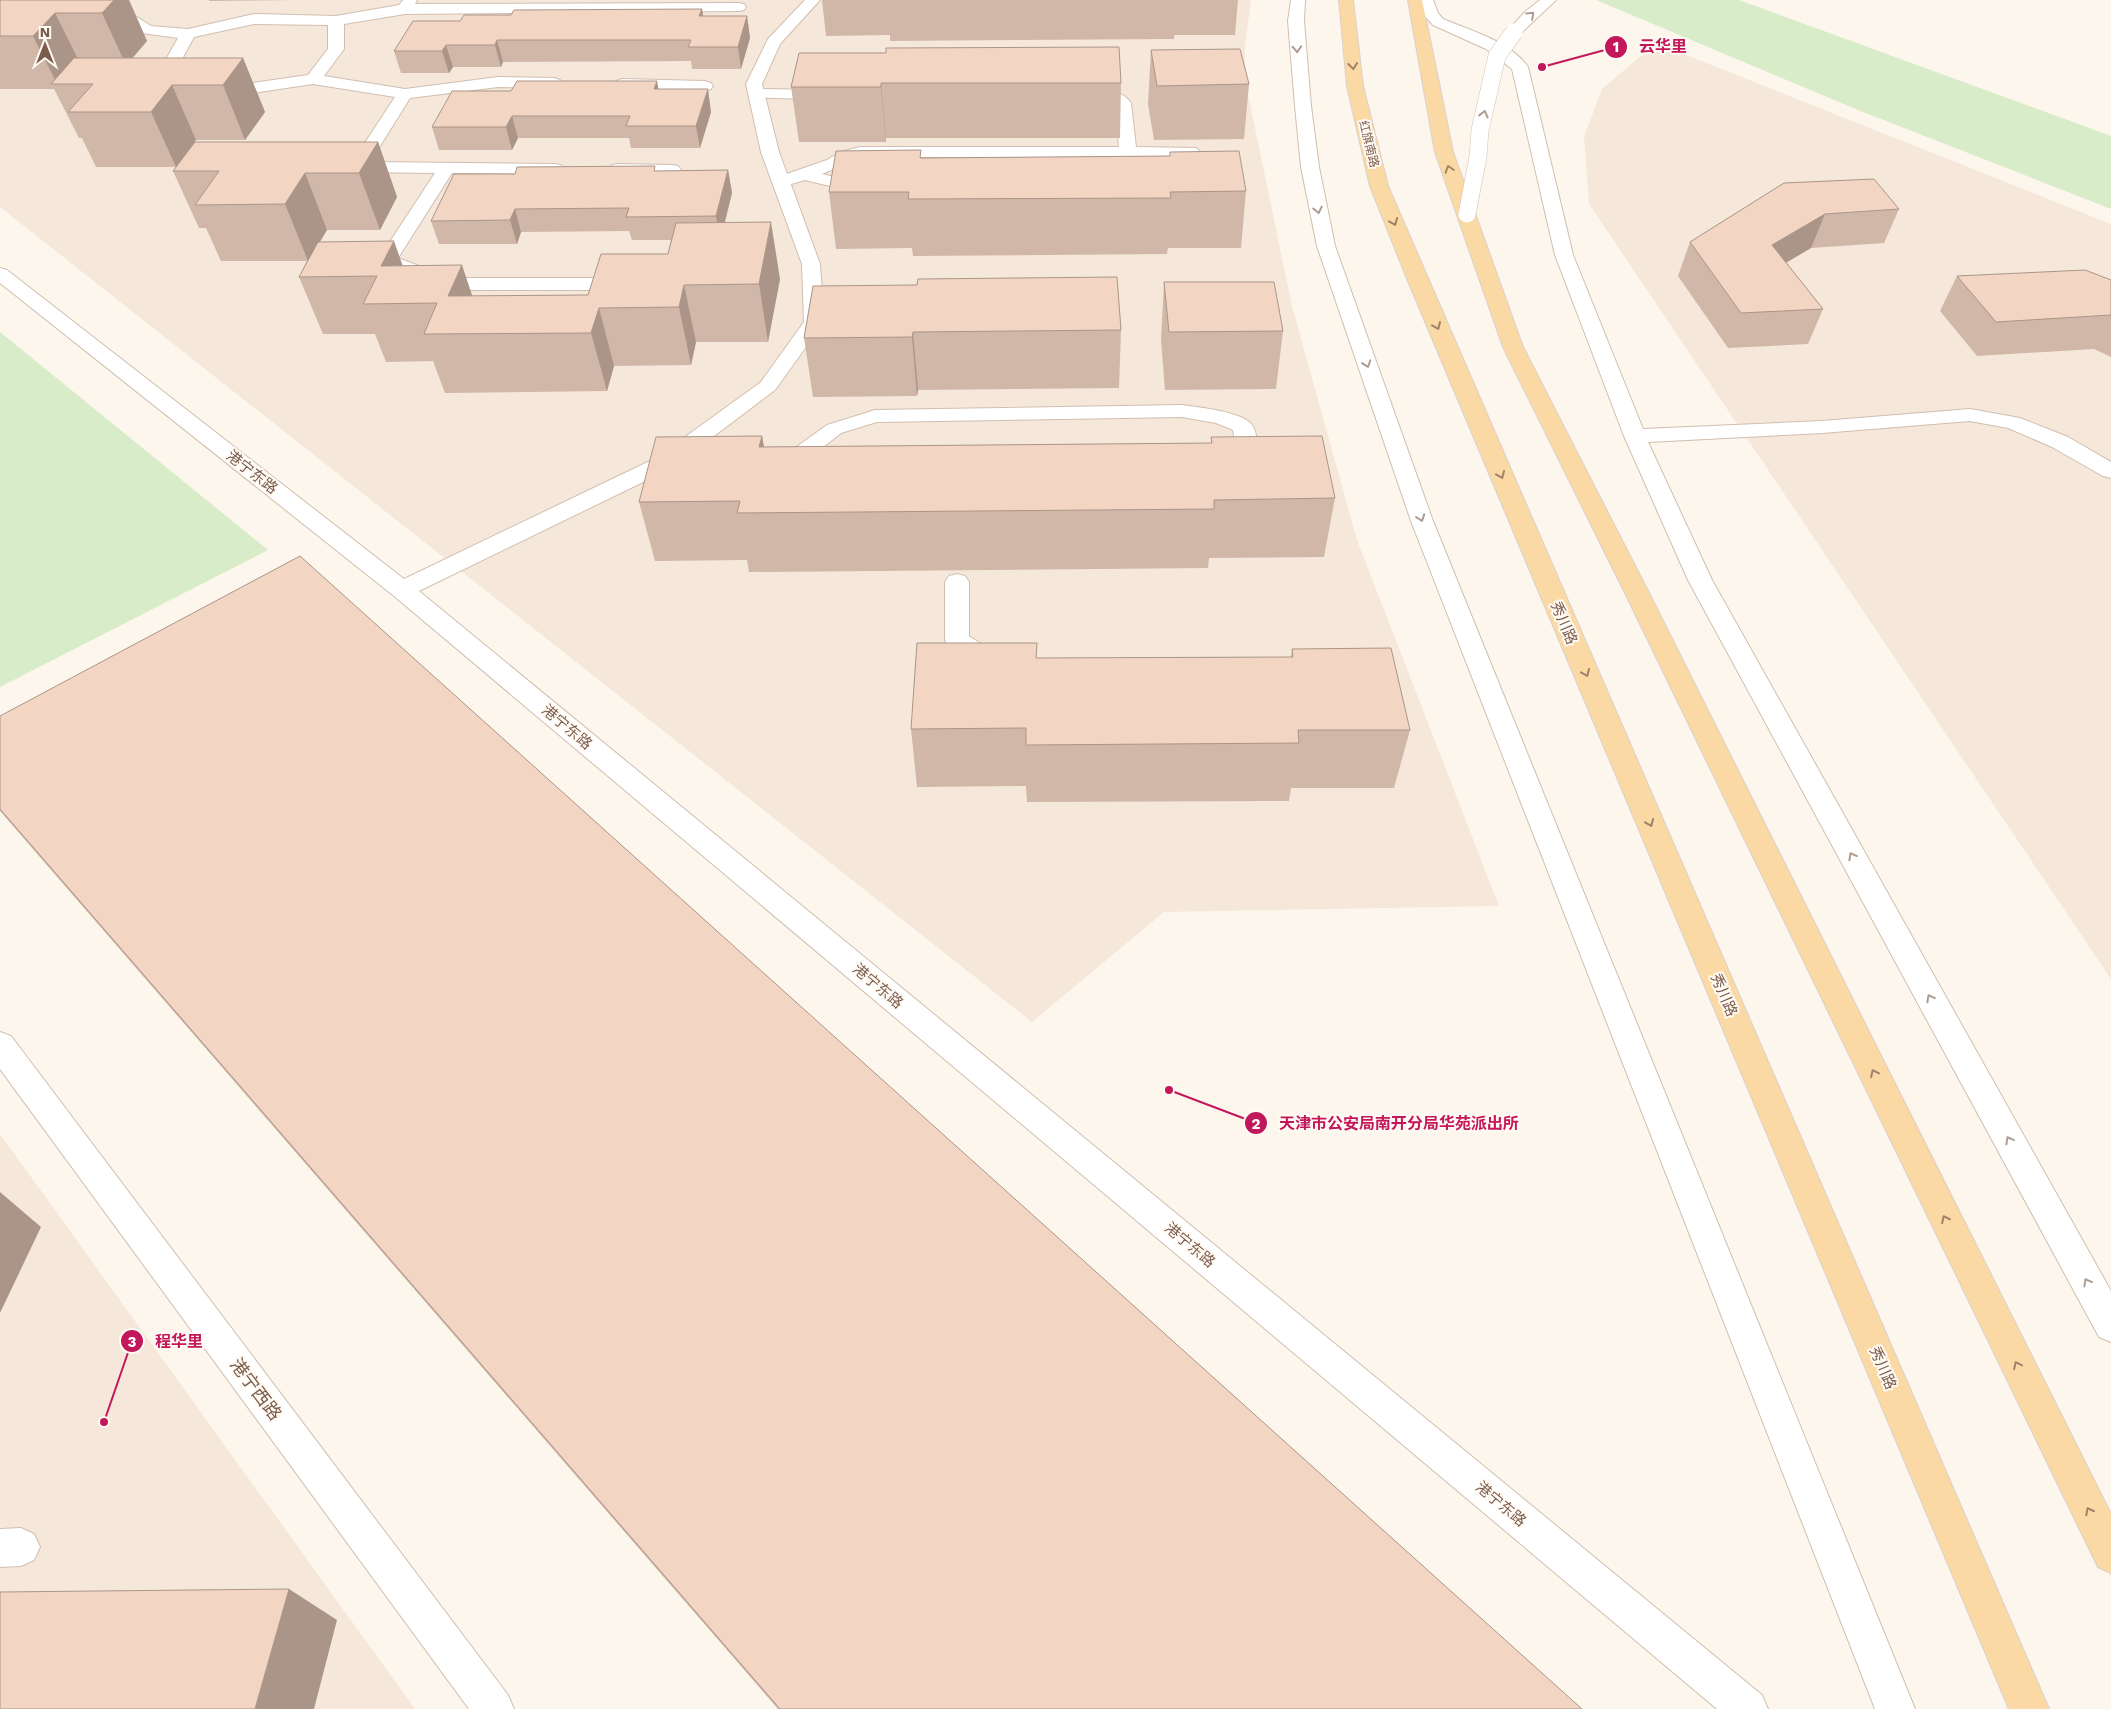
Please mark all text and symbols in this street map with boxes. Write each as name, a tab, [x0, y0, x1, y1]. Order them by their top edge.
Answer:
one-way arrow	[1525, 12, 1534, 21]
north arrow	[20, 20, 70, 70]
text: N	[40, 24, 50, 40]
callout: 云华里	[1604, 31, 1697, 62]
text: 云华里	[1639, 37, 1687, 56]
text: 1	[1613, 38, 1619, 56]
one-way arrow	[1292, 45, 1303, 53]
one-way arrow	[1347, 62, 1358, 70]
one-way arrow	[1478, 110, 1489, 119]
street label: 红旗南路	[1356, 119, 1382, 169]
one-way arrow	[1445, 165, 1455, 173]
one-way arrow	[1313, 205, 1323, 214]
one-way arrow	[1388, 217, 1399, 226]
one-way arrow	[1431, 321, 1442, 330]
one-way arrow	[1361, 360, 1371, 368]
street label: 港宁东路	[223, 446, 281, 498]
one-way arrow	[1496, 471, 1506, 479]
one-way arrow	[1415, 513, 1425, 521]
street label: 秀川路	[1547, 599, 1581, 647]
one-way arrow	[1579, 668, 1590, 677]
street label: 港宁东路	[538, 701, 596, 753]
one-way arrow	[1643, 818, 1654, 827]
one-way arrow	[1848, 852, 1858, 861]
street label: 港宁东路	[849, 960, 907, 1012]
street label: 秀川路	[1707, 971, 1741, 1019]
one-way arrow	[1927, 994, 1937, 1003]
one-way arrow	[1870, 1069, 1880, 1078]
callout: 天津市公安局南开分局华苑派出所	[1244, 1108, 1529, 1139]
text: 天津市公安局南开分局华苑派出所	[1279, 1114, 1519, 1133]
text: 2	[1252, 1115, 1261, 1133]
one-way arrow	[2005, 1137, 2015, 1146]
one-way arrow	[1941, 1215, 1952, 1224]
street label: 港宁东路	[1161, 1219, 1219, 1271]
one-way arrow	[2084, 1279, 2094, 1288]
callout: 程华里	[120, 1326, 213, 1357]
text: 程华里	[155, 1332, 203, 1351]
text: 3	[128, 1333, 137, 1351]
street label: 秀川路	[1866, 1344, 1900, 1392]
street label: 港宁西路	[226, 1354, 286, 1424]
one-way arrow	[2013, 1361, 2023, 1370]
street label: 港宁东路	[1472, 1478, 1530, 1530]
one-way arrow	[2085, 1507, 2095, 1516]

